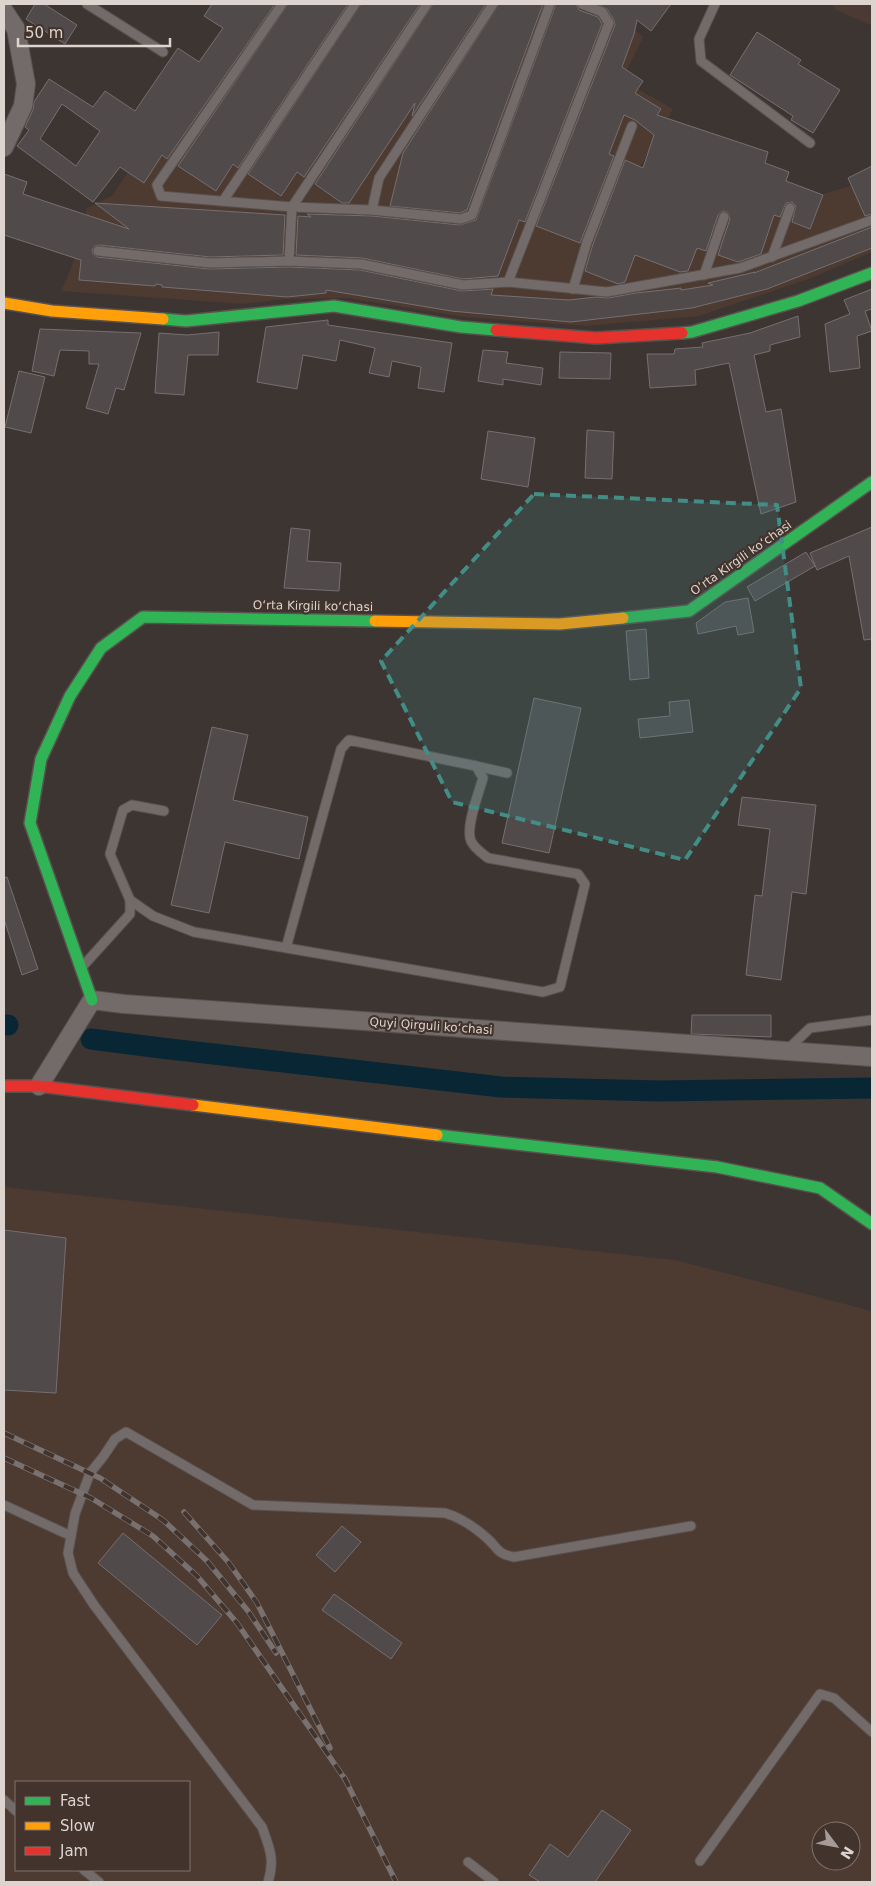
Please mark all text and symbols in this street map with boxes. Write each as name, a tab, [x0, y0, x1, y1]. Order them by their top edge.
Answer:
scale bar	[18, 15, 170, 47]
text: 50 m	[25, 24, 63, 42]
street label: Oʻrta Kirgili koʻchasi	[688, 518, 794, 598]
street label: Oʻrta Kirgili koʻchasi	[253, 598, 373, 614]
street label: Quyi Qirguli koʻchasi	[369, 1015, 493, 1037]
legend	[15, 1781, 190, 1871]
text: Fast	[60, 1792, 90, 1810]
text: Slow	[60, 1817, 95, 1835]
north arrow	[811, 1821, 861, 1871]
text: Jam	[59, 1842, 88, 1860]
text: N	[837, 1844, 857, 1862]

